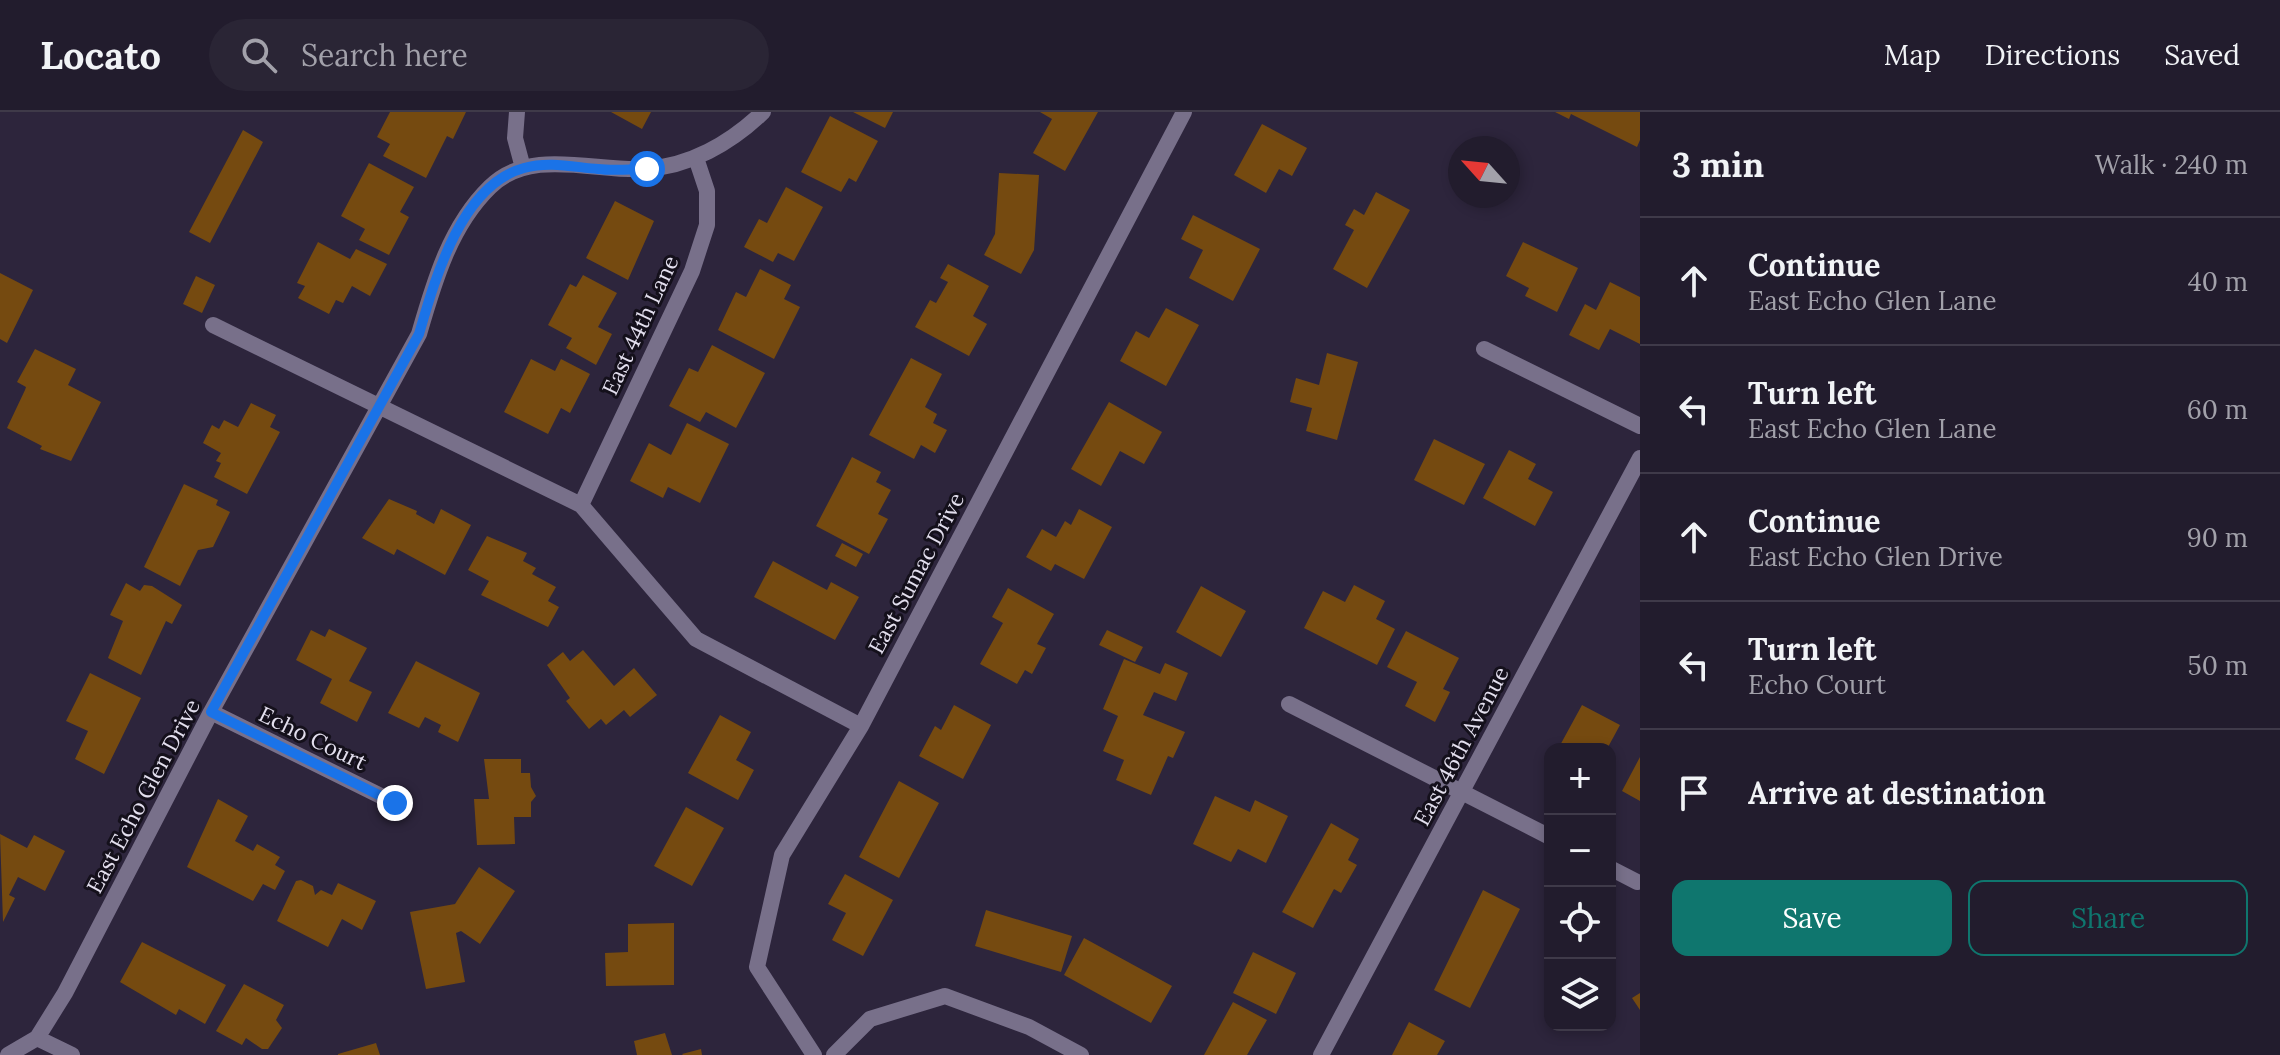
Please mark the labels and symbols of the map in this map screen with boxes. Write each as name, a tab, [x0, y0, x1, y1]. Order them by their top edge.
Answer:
north arrow	[1448, 136, 1520, 208]
route start	[629, 151, 665, 187]
street label: East 44th Lane	[595, 251, 685, 399]
street label: East Sumac Drive	[862, 488, 970, 658]
street label: East 46th Avenue	[1407, 662, 1515, 830]
street label: East Echo Glen Drive	[80, 694, 206, 898]
street label: Echo Court	[254, 700, 372, 776]
route end	[377, 785, 413, 821]

